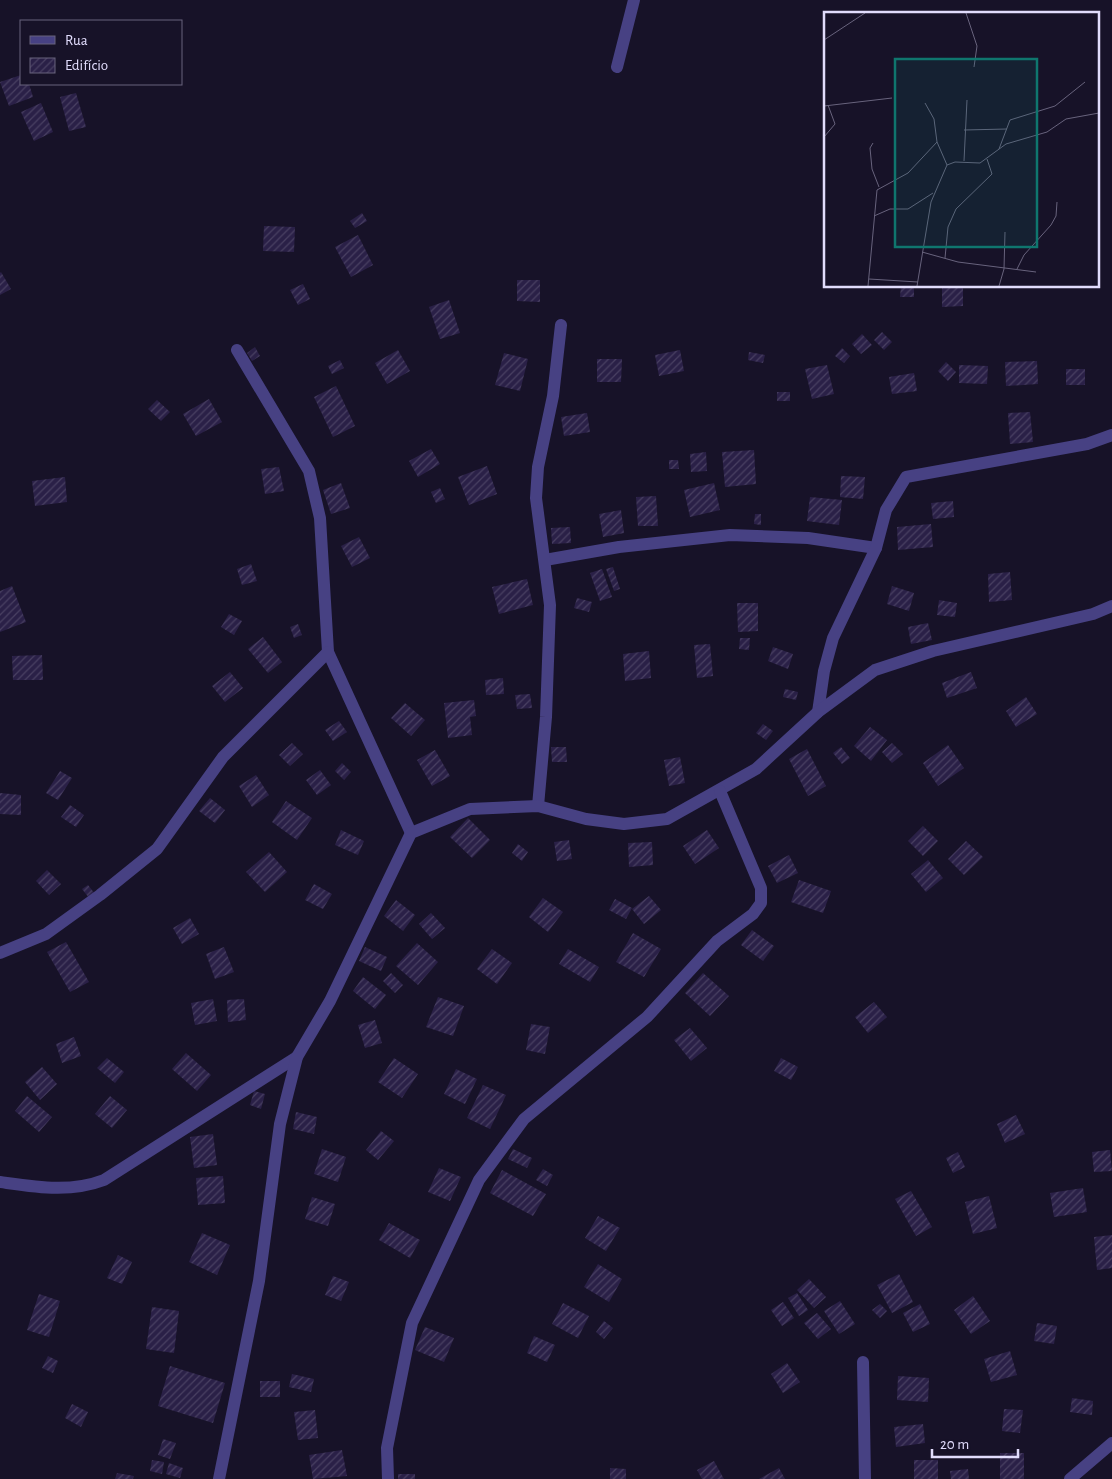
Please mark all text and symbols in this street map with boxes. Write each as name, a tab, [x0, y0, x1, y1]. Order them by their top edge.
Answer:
inset map	[824, 12, 1100, 288]
legend	[20, 20, 182, 85]
text: Rua	[65, 33, 88, 48]
text: Edifício	[65, 58, 108, 73]
scale bar	[932, 1426, 1018, 1458]
text: 20 m	[940, 1437, 969, 1452]

